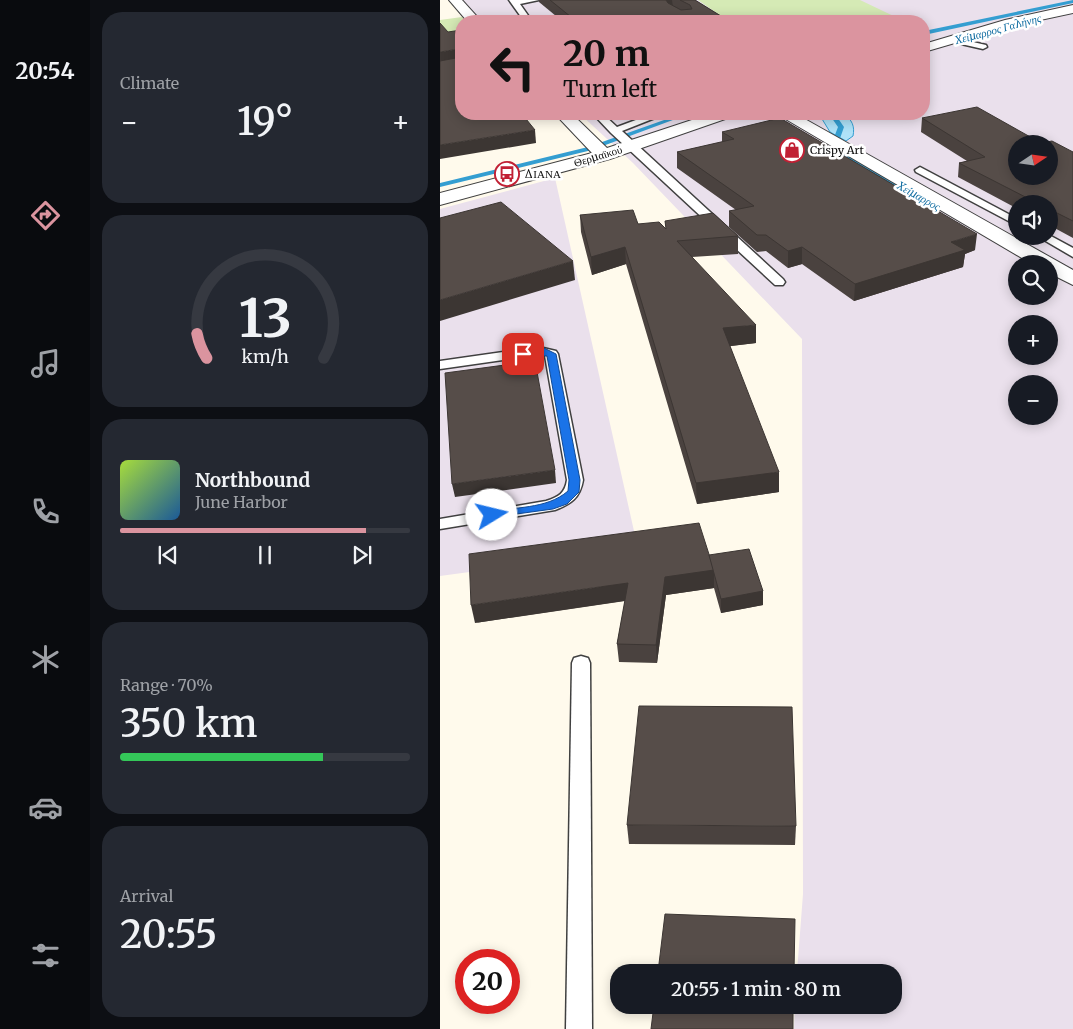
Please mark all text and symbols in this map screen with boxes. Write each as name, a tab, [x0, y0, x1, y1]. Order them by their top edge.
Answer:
water label: Χείμαρρος Γαλήνης	[952, 11, 1043, 48]
text: 20 m	[563, 32, 650, 76]
icon: left	[480, 35, 545, 100]
text: 20:54	[16, 57, 74, 85]
text: Climate	[120, 73, 179, 93]
text: Turn left	[563, 75, 657, 103]
text: 19°	[237, 98, 293, 145]
text: −	[120, 104, 139, 140]
text: +	[391, 104, 410, 140]
north arrow	[1008, 135, 1058, 185]
map controls	[1008, 135, 1058, 425]
shop icon: Crispy Art	[779, 137, 805, 163]
street label: Θερμαϊκού	[572, 142, 624, 170]
place label: Crispy Art	[810, 143, 864, 157]
bus stop icon: ΔΙΑΝΑ	[494, 161, 520, 187]
place label: ΔΙΑΝΑ	[524, 167, 561, 181]
water label: Χείμαρρος	[894, 178, 944, 214]
button: sound	[1008, 195, 1058, 245]
icon: directions	[28, 198, 63, 233]
button: search	[1008, 255, 1058, 305]
text: 13	[239, 286, 291, 351]
button: +	[1008, 315, 1058, 365]
pin	[502, 333, 544, 375]
icon: arrive	[509, 340, 537, 368]
text: km/h	[241, 345, 289, 368]
icon: music	[28, 346, 63, 381]
button: −	[1008, 375, 1058, 425]
text: Northbound	[195, 468, 310, 492]
position arrow	[465, 488, 517, 540]
text: June Harbor	[195, 492, 288, 512]
icon: phone	[28, 494, 63, 529]
icon: previous	[154, 541, 182, 569]
icon: pause	[251, 541, 279, 569]
icon: next	[348, 541, 376, 569]
icon: climate	[28, 642, 63, 677]
text: Range · 70%	[120, 675, 213, 695]
text: 350 km	[120, 700, 257, 747]
icon: car	[28, 790, 63, 825]
text: Arrival	[120, 886, 173, 906]
text: 20:55	[120, 911, 217, 958]
icon: filters	[28, 938, 63, 973]
speed limit sign: 20	[455, 949, 520, 1014]
text: 20:55 · 1 min · 80 m	[671, 977, 841, 1001]

